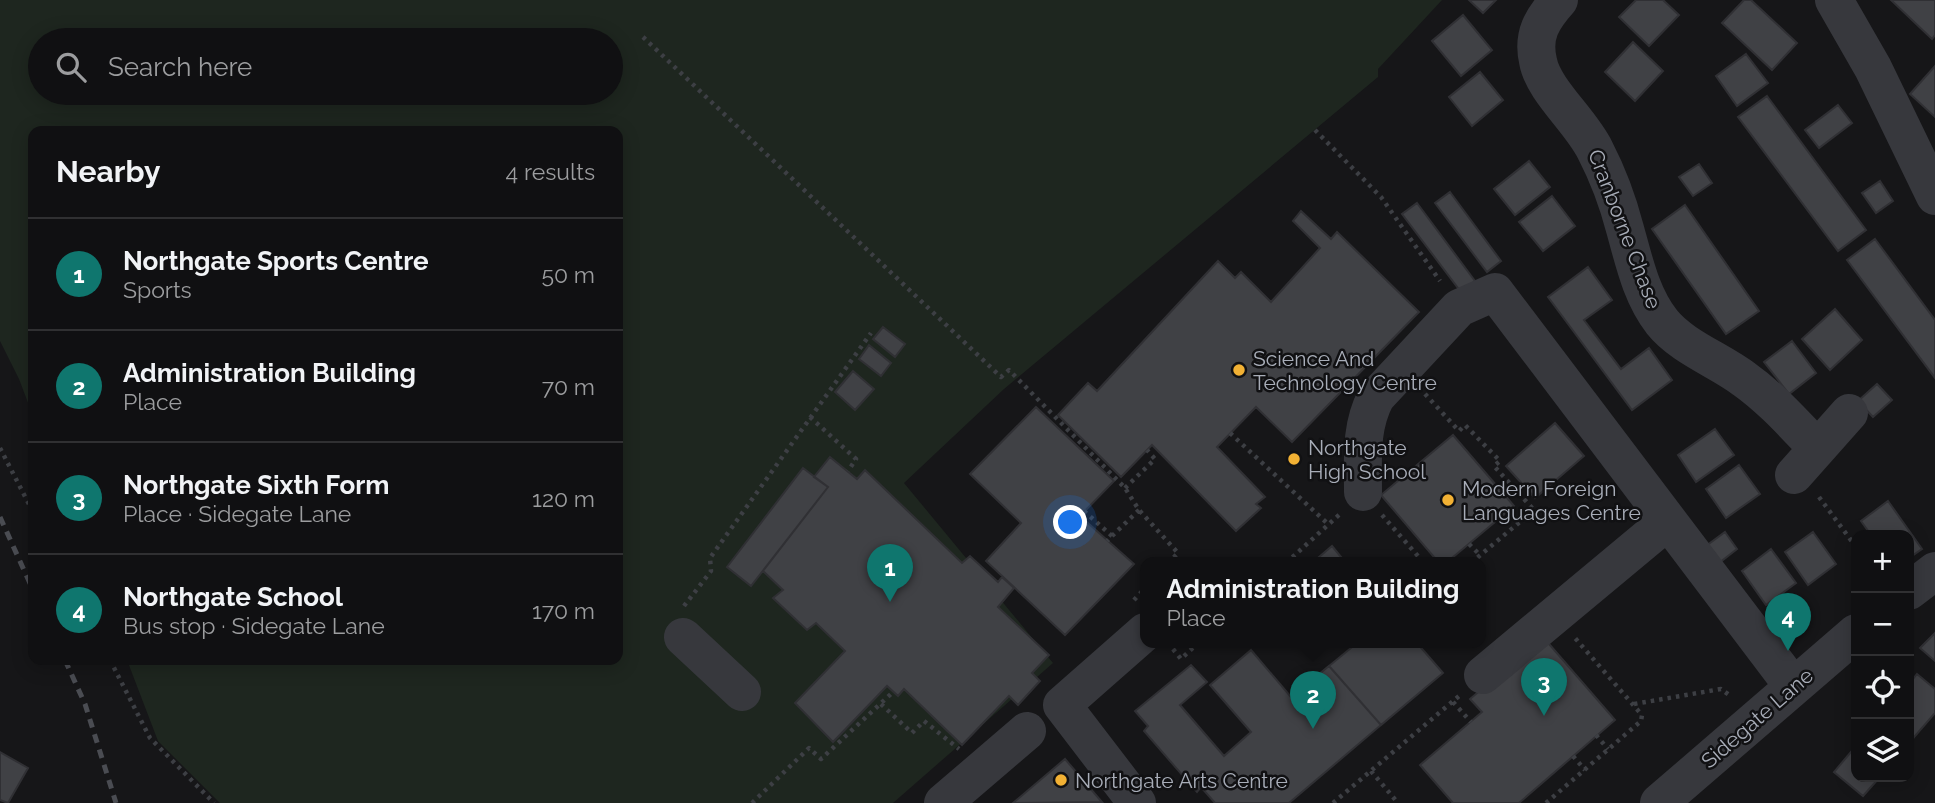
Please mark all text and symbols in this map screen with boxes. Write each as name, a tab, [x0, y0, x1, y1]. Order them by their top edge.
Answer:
search box	[28, 28, 623, 105]
icon: search	[52, 48, 90, 86]
text: Search here	[108, 52, 252, 82]
street label: Cranborne Chase	[1583, 146, 1667, 312]
text: Nearby	[56, 154, 160, 189]
text: 4 results	[506, 158, 595, 185]
text: Northgate Sports Centre	[123, 246, 429, 276]
text: 1	[73, 261, 85, 288]
text: 50 m	[541, 261, 595, 288]
text: Sports	[123, 276, 192, 303]
place label: Science And Technology Centre	[1253, 346, 1437, 395]
text: Administration Building	[123, 358, 416, 388]
marker: Science And Technology Centre	[1231, 362, 1247, 378]
text: 2	[73, 373, 85, 400]
text: 70 m	[542, 373, 595, 400]
text: Place	[123, 388, 182, 415]
place label: Northgate High School	[1308, 435, 1426, 484]
marker: Northgate High School	[1286, 451, 1302, 467]
text: Northgate Sixth Form	[123, 470, 389, 500]
place label: Modern Foreign Languages Centre	[1462, 476, 1641, 525]
text: 3	[73, 485, 85, 512]
text: 120 m	[532, 485, 595, 512]
marker: Modern Foreign Languages Centre	[1440, 492, 1456, 508]
text: Place · Sidegate Lane	[123, 500, 351, 527]
your location	[1053, 505, 1087, 539]
map controls	[1851, 530, 1914, 782]
button: +	[1851, 530, 1914, 593]
pin: 1	[867, 544, 913, 602]
popup	[1140, 557, 1486, 648]
text: Administration Building	[1166, 574, 1460, 604]
text: Northgate School	[123, 582, 343, 612]
pin: 4	[1765, 593, 1811, 651]
button: −	[1851, 593, 1914, 656]
text: 4	[72, 597, 86, 624]
text: 170 m	[532, 597, 595, 624]
text: Place	[1166, 604, 1226, 631]
text: Bus stop · Sidegate Lane	[123, 612, 385, 639]
button: locate	[1851, 656, 1914, 719]
pin: 3	[1521, 658, 1567, 716]
street label: Sidegate Lane	[1696, 663, 1818, 773]
pin: 2	[1290, 671, 1336, 729]
button: layers	[1851, 719, 1914, 782]
place label: Northgate Arts Centre	[1075, 768, 1288, 793]
marker: Northgate Arts Centre	[1053, 772, 1069, 788]

